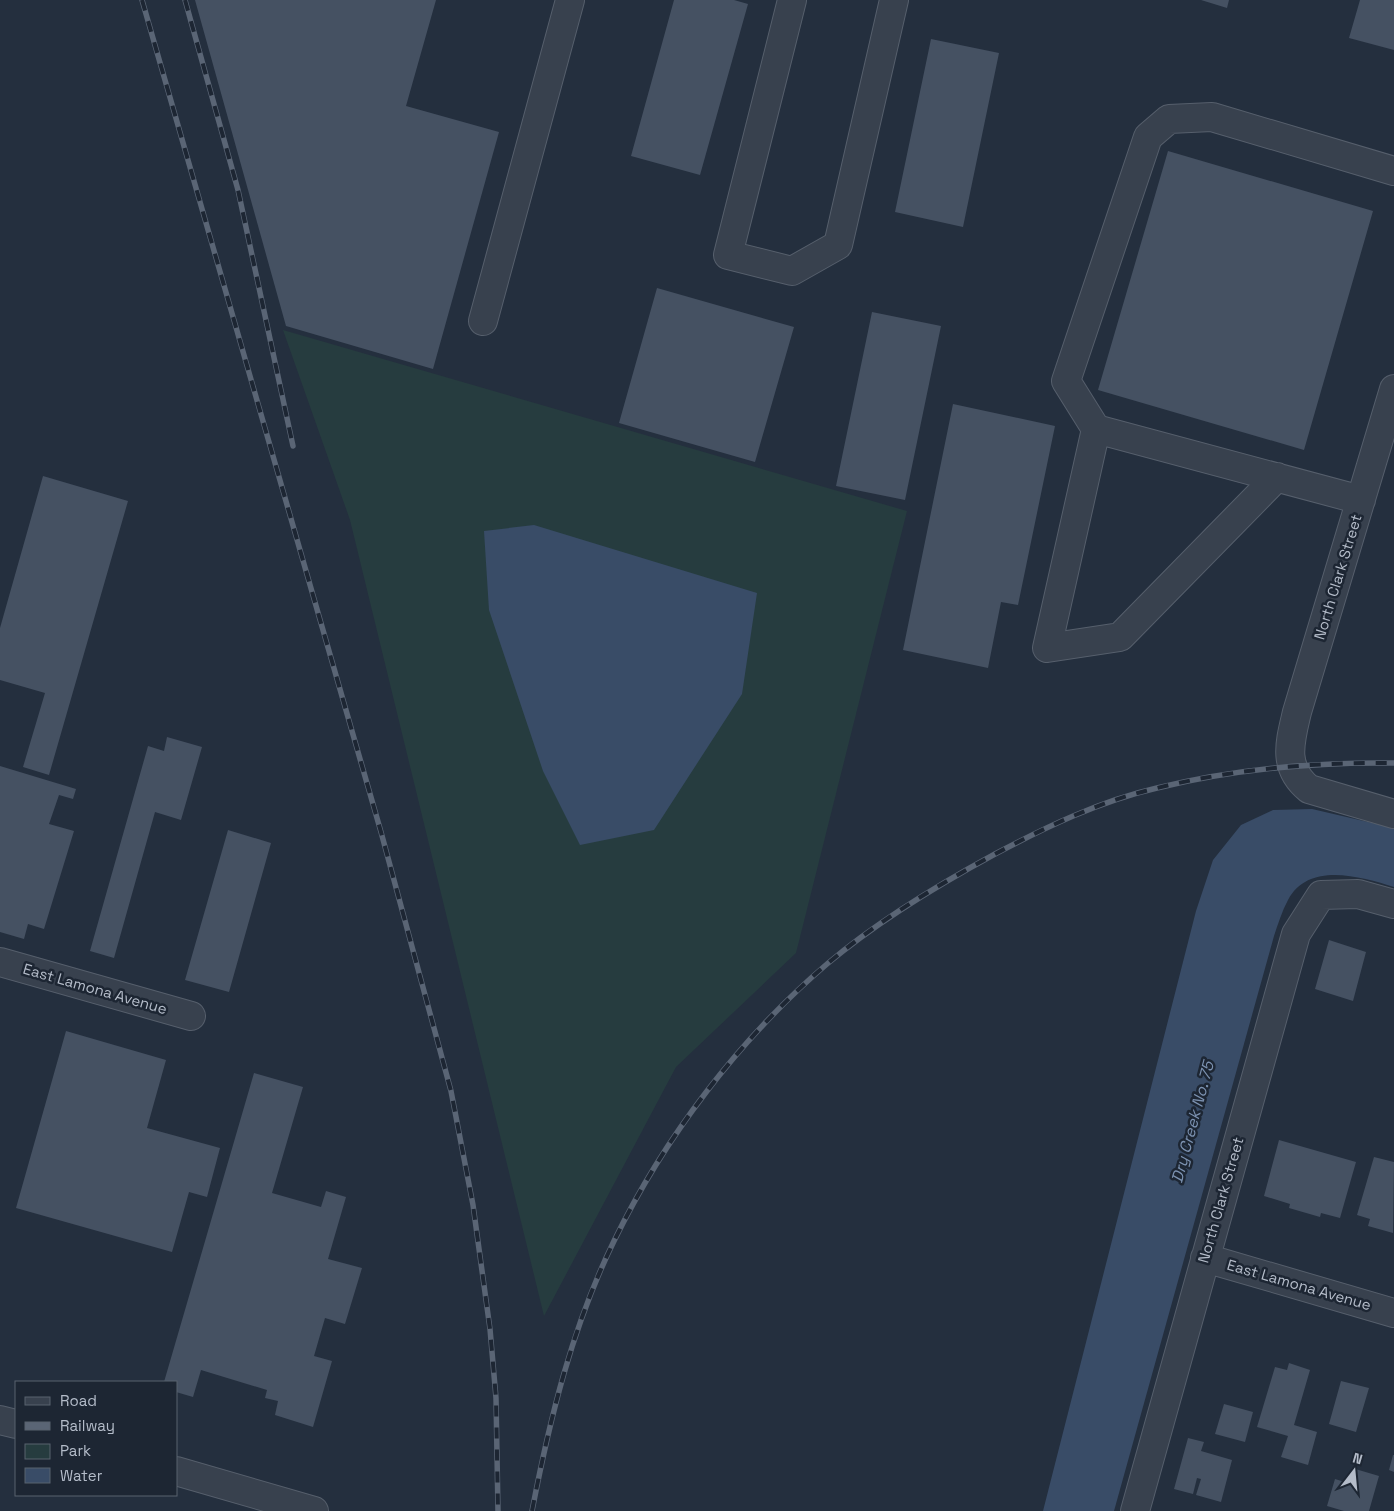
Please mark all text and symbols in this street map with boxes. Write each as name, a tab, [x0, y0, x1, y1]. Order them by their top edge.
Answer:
street label: North Clark Street	[1309, 512, 1366, 642]
street label: East Lamona Avenue	[21, 959, 169, 1018]
water label: Dry Creek No. 75	[1166, 1057, 1219, 1185]
street label: North Clark Street	[1193, 1135, 1248, 1265]
street label: East Lamona Avenue	[1225, 1255, 1373, 1314]
legend	[15, 1381, 178, 1496]
text: Road	[60, 1391, 97, 1410]
text: Railway	[60, 1416, 115, 1435]
text: Park	[60, 1441, 91, 1460]
north arrow	[1329, 1446, 1379, 1496]
text: N	[1351, 1449, 1365, 1468]
text: Water	[60, 1466, 103, 1485]

